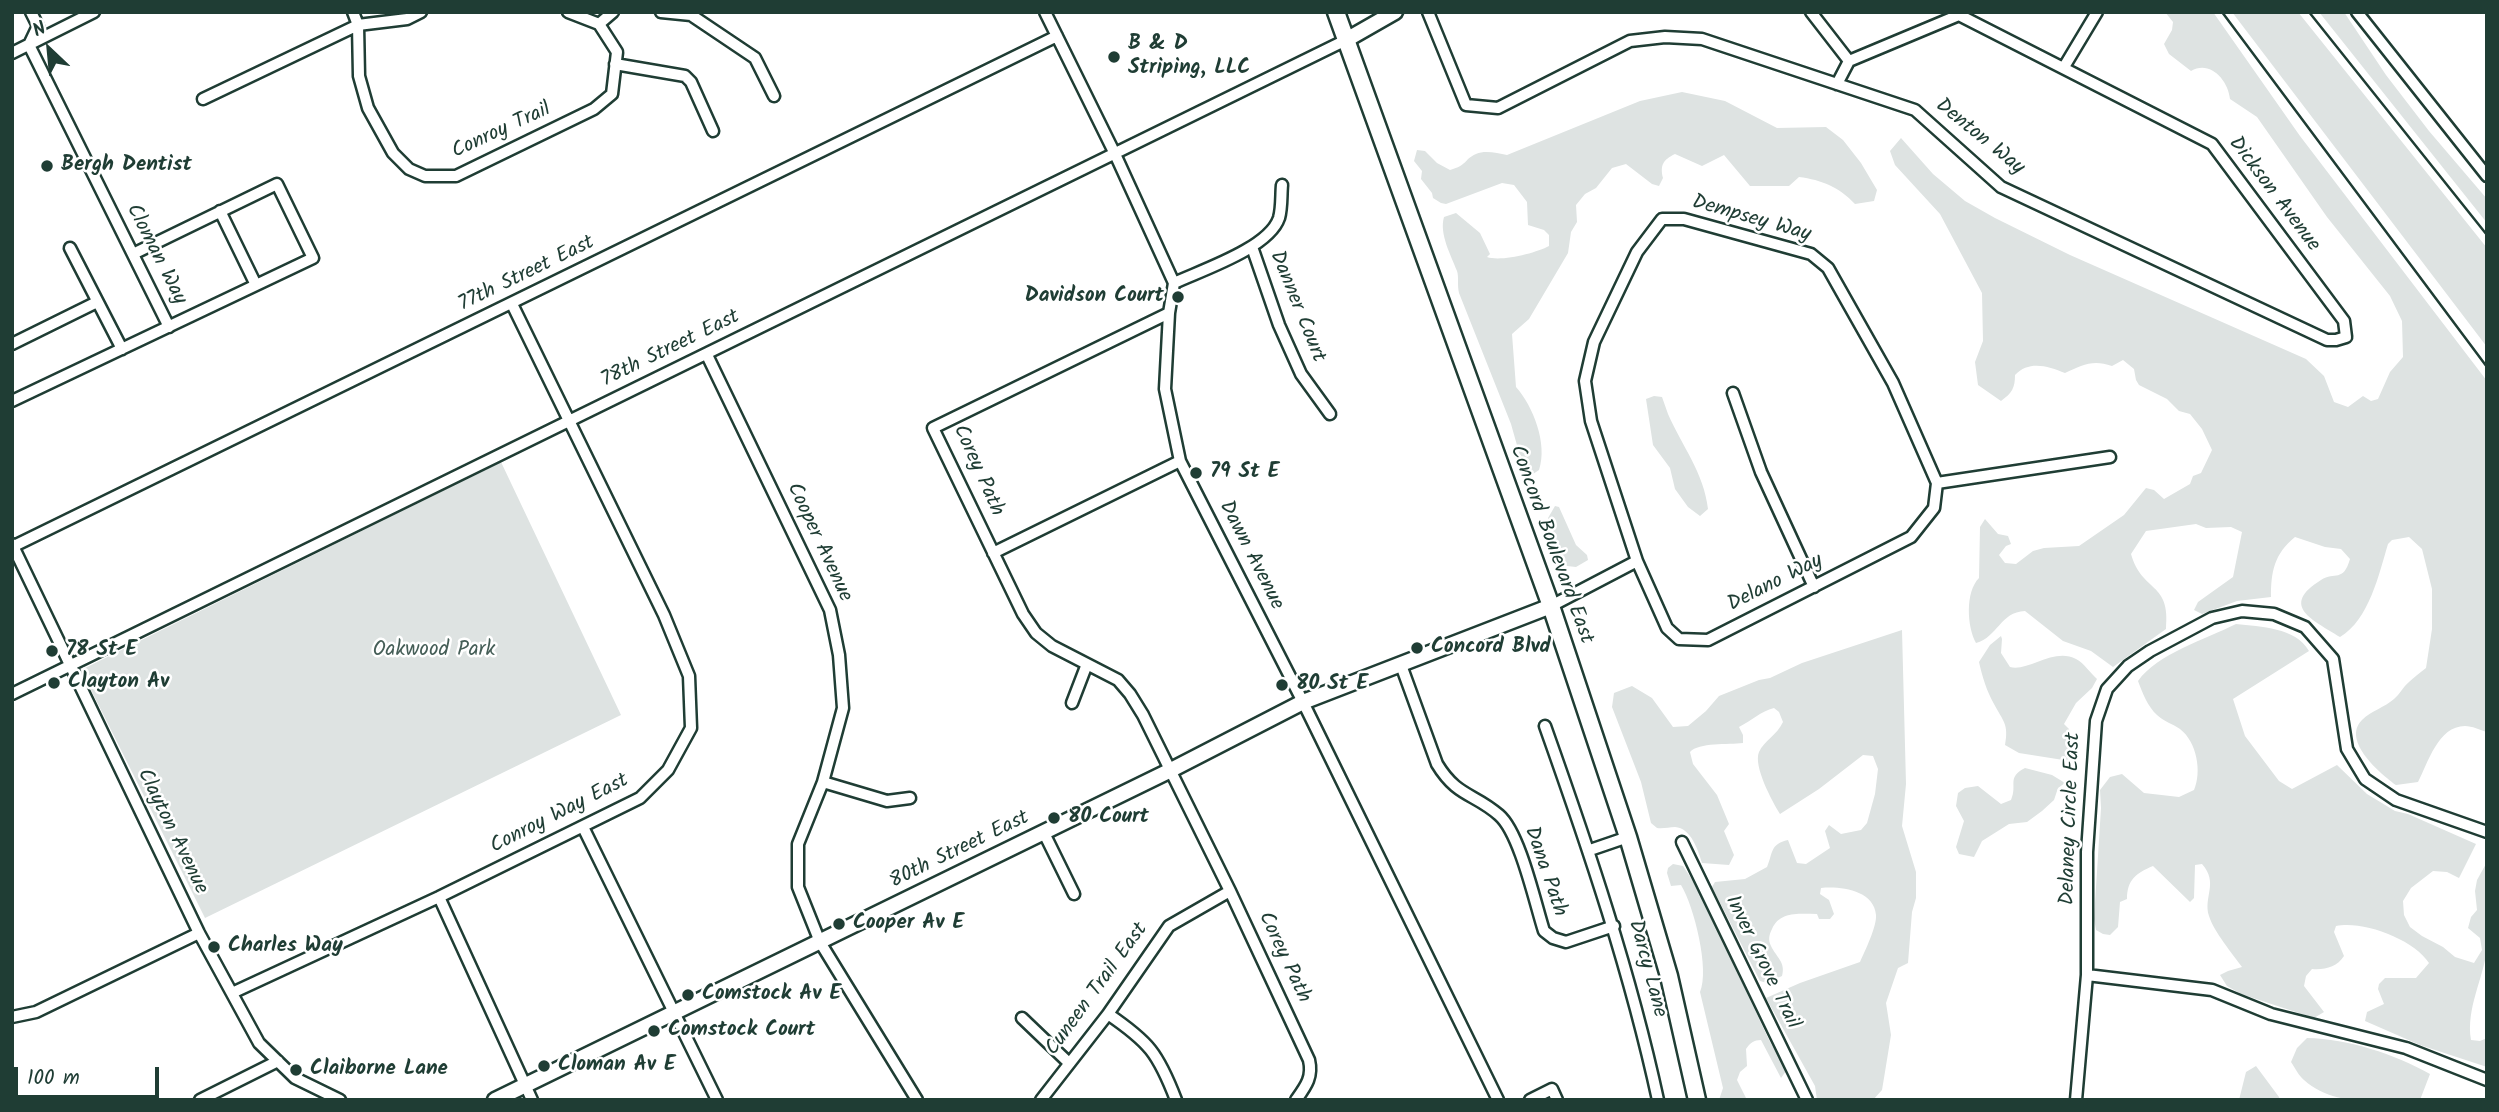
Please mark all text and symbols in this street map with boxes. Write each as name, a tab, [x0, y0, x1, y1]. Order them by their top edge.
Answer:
north arrow	[14, 14, 84, 84]
text: N	[28, 14, 52, 46]
place label: B & D Striping, LLC	[1128, 32, 1250, 82]
marker: B & D Striping, LLC	[1106, 49, 1122, 65]
street label: Denton Way	[1929, 94, 2029, 182]
street label: Conroy Trail	[449, 98, 555, 166]
street label: Dickson Avenue	[2222, 132, 2324, 258]
place label: Bergh Dentist	[61, 153, 192, 179]
marker: Bergh Dentist	[39, 158, 55, 174]
street label: Dempsey Way	[1689, 191, 1813, 249]
street label: Cloman Way	[119, 200, 191, 310]
street label: 77th Street East	[455, 231, 599, 319]
street label: Danner Court	[1262, 248, 1330, 366]
place label: Davidson Court	[1025, 284, 1164, 310]
marker: Davidson Court	[1170, 289, 1186, 305]
street label: 78th Street East	[598, 306, 744, 394]
street label: Corey Path	[946, 421, 1008, 521]
street label: Concord Boulevard East	[1502, 442, 1598, 648]
place label: 79 St E	[1210, 460, 1279, 486]
marker: 79 St E	[1188, 465, 1204, 481]
street label: Cooper Avenue	[779, 480, 857, 606]
street label: Dawn Avenue	[1212, 497, 1288, 615]
street label: Delano Way	[1724, 549, 1828, 619]
place label: Concord Blvd	[1431, 635, 1551, 661]
place label: 78 St E	[66, 638, 137, 664]
park label: Oakwood Park	[373, 638, 495, 664]
marker: Concord Blvd	[1409, 640, 1425, 656]
marker: 78 St E	[44, 643, 60, 659]
place label: Clayton Av	[68, 670, 169, 696]
place label: 80 St E	[1296, 672, 1368, 698]
marker: Clayton Av	[46, 675, 62, 691]
marker: 80 St E	[1274, 677, 1290, 693]
street label: Delaney Circle East	[2056, 732, 2088, 906]
street label: Clayton Avenue	[130, 765, 212, 899]
street label: Conroy Way East	[487, 769, 633, 861]
place label: 80 Court	[1068, 805, 1149, 831]
street label: 80th Street East	[886, 806, 1034, 896]
marker: 80 Court	[1046, 810, 1062, 826]
street label: Dana Path	[1517, 824, 1571, 920]
street label: Inver Grove Trail	[1718, 892, 1804, 1034]
street label: Corey Path	[1251, 909, 1315, 1007]
place label: Cooper Av E	[853, 911, 964, 937]
marker: Cooper Av E	[831, 916, 847, 932]
street label: Darcy Lane	[1621, 917, 1671, 1021]
street label: Cuneen Trail East	[1041, 919, 1155, 1061]
place label: Charles Way	[228, 934, 343, 960]
marker: Charles Way	[206, 939, 222, 955]
place label: Comstock Av E	[702, 982, 841, 1008]
marker: Comstock Av E	[680, 987, 696, 1003]
place label: Comstock Court	[668, 1018, 815, 1044]
marker: Comstock Court	[646, 1023, 662, 1039]
scale bar	[18, 1052, 163, 1096]
place label: Cloman Av E	[558, 1053, 675, 1079]
place label: Claiborne Lane	[310, 1057, 448, 1083]
marker: Cloman Av E	[536, 1058, 552, 1074]
text: 100 m	[27, 1062, 80, 1095]
marker: Claiborne Lane	[288, 1062, 304, 1078]

